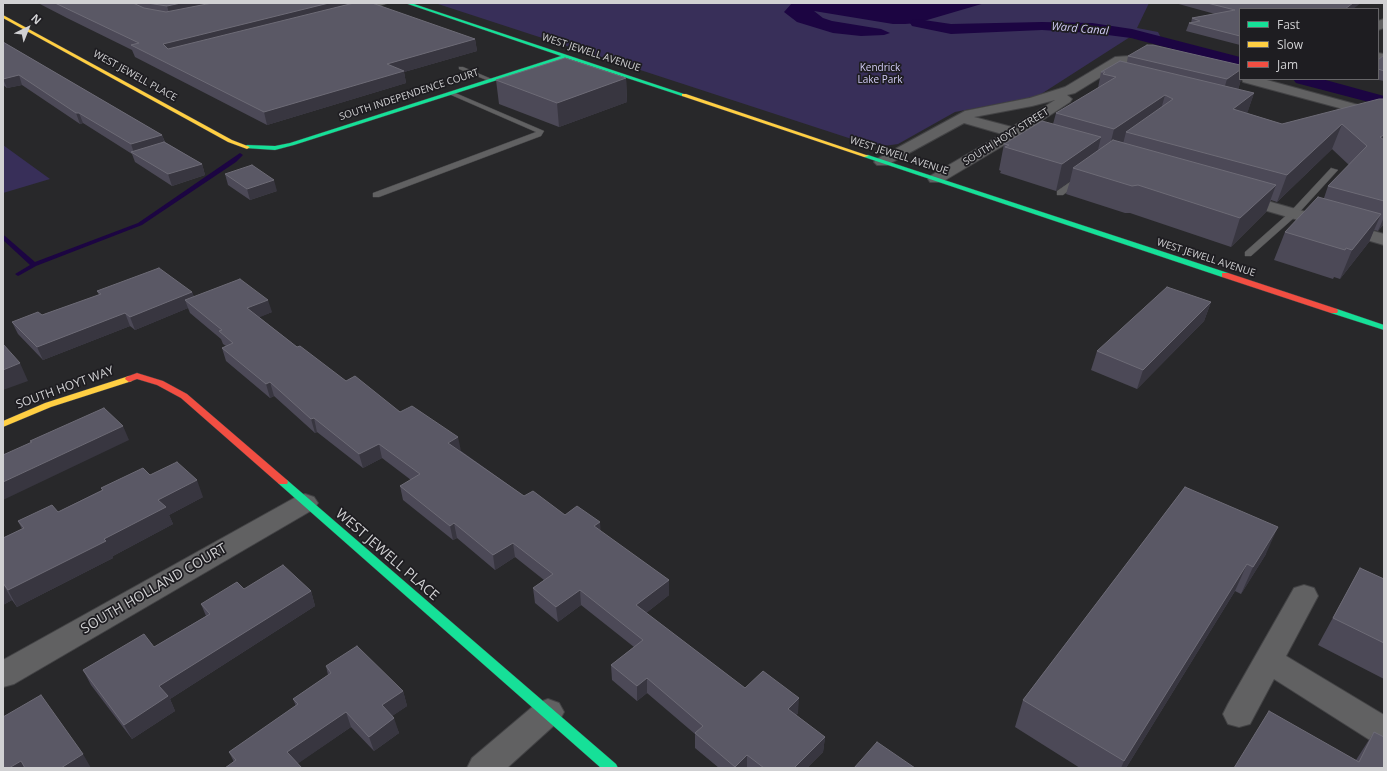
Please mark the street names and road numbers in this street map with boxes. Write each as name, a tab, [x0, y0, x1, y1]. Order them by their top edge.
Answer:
street label: WEST JEWELL AVENUE	[540, 31, 642, 75]
street label: WEST JEWELL PLACE	[91, 48, 179, 104]
street label: SOUTH INDEPENDENCE COURT	[338, 67, 480, 123]
street label: SOUTH HOYT STREET	[961, 106, 1051, 168]
street label: WEST JEWELL AVENUE	[848, 134, 950, 178]
street label: WEST JEWELL AVENUE	[1155, 236, 1257, 280]
street label: SOUTH HOYT WAY	[14, 364, 116, 412]
street label: WEST JEWELL PLACE	[332, 506, 442, 604]
street label: SOUTH HOLLAND COURT	[78, 540, 230, 638]

